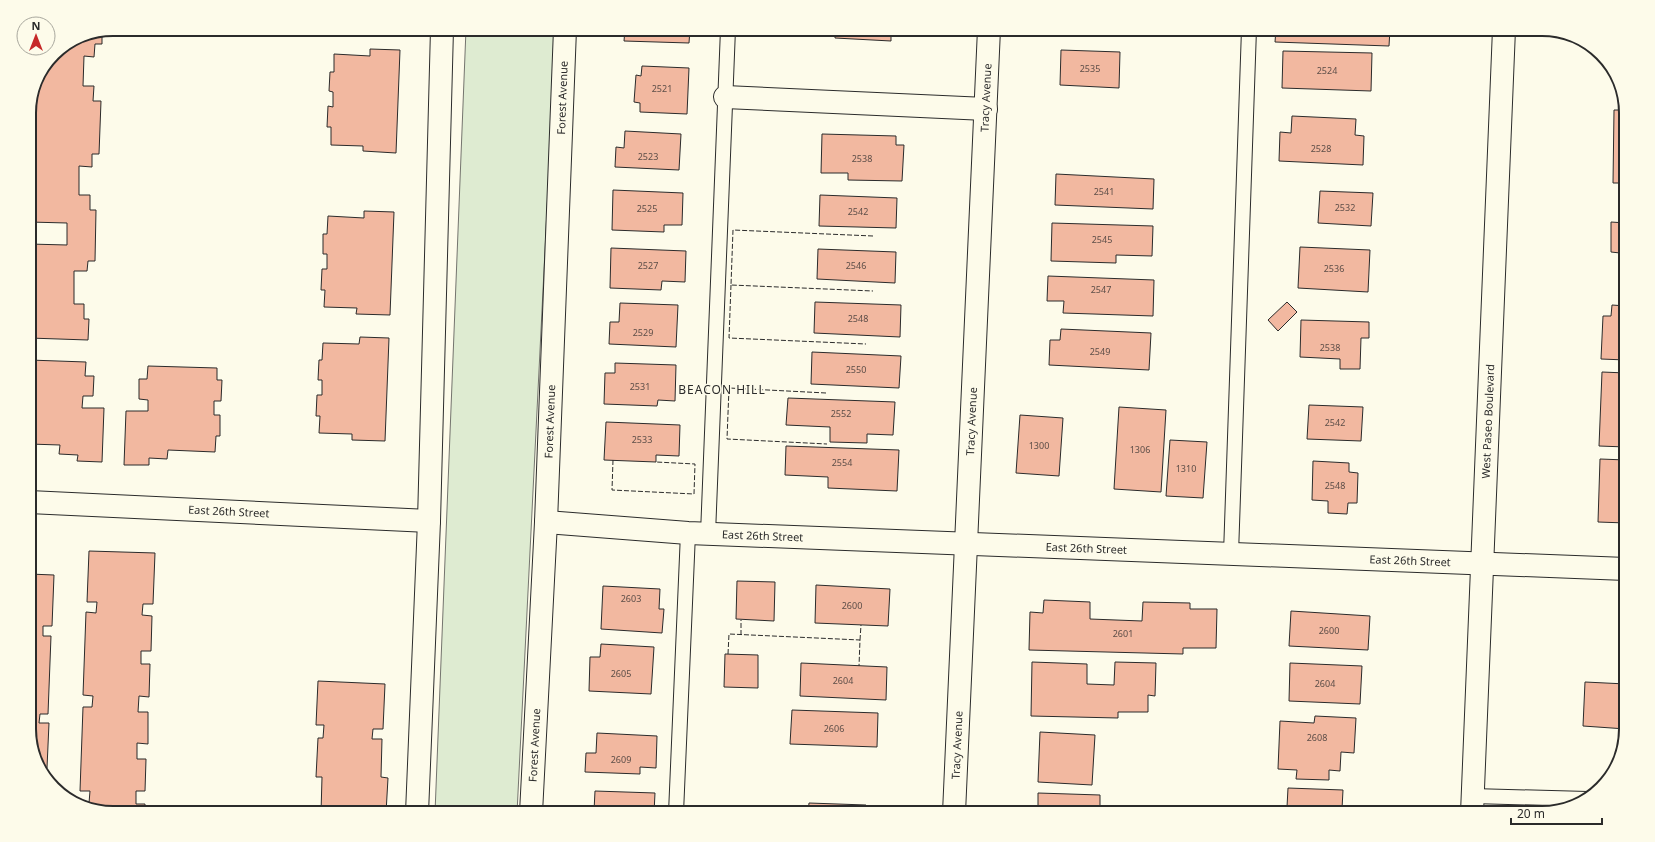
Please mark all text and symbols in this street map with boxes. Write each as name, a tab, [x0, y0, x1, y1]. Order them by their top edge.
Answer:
north arrow	[16, 16, 56, 56]
text: N	[32, 18, 40, 33]
street label: Forest Avenue	[553, 61, 571, 135]
house number: 2535	[1080, 62, 1100, 75]
street label: Tracy Avenue	[976, 63, 994, 132]
house number: 2524	[1317, 64, 1337, 77]
house number: 2521	[652, 82, 672, 95]
house number: 2528	[1311, 142, 1331, 155]
house number: 2523	[638, 150, 658, 163]
house number: 2538	[852, 152, 872, 165]
house number: 2541	[1094, 185, 1114, 198]
house number: 2532	[1335, 201, 1355, 214]
house number: 2525	[637, 202, 657, 215]
house number: 2542	[848, 205, 868, 218]
house number: 2545	[1092, 233, 1112, 246]
house number: 2527	[638, 259, 658, 272]
house number: 2546	[846, 259, 866, 272]
house number: 2536	[1324, 262, 1344, 275]
house number: 2547	[1091, 283, 1111, 296]
house number: 2548	[848, 312, 868, 325]
house number: 2529	[633, 326, 653, 339]
house number: 2538	[1320, 341, 1340, 354]
house number: 2549	[1090, 345, 1110, 358]
house number: 2550	[846, 363, 866, 376]
street label: West Paseo Boulevard	[1478, 364, 1497, 479]
house number: 2531	[630, 380, 650, 393]
district label: BEACON HILL	[678, 381, 766, 398]
street label: Forest Avenue	[540, 384, 558, 459]
street label: Tracy Avenue	[962, 387, 980, 456]
house number: 2552	[831, 407, 851, 420]
house number: 2542	[1325, 416, 1345, 429]
house number: 2533	[632, 433, 652, 446]
house number: 1300	[1029, 439, 1049, 452]
house number: 1306	[1130, 443, 1150, 456]
house number: 2554	[832, 456, 852, 469]
house number: 1310	[1176, 462, 1196, 475]
house number: 2548	[1325, 479, 1345, 492]
street label: East 26th Street	[188, 502, 270, 520]
street label: East 26th Street	[722, 526, 804, 544]
street label: East 26th Street	[1045, 539, 1127, 557]
street label: East 26th Street	[1369, 551, 1451, 569]
house number: 2603	[621, 592, 641, 605]
house number: 2600	[842, 599, 862, 612]
house number: 2600	[1319, 624, 1339, 637]
house number: 2601	[1113, 627, 1133, 640]
house number: 2605	[611, 667, 631, 680]
house number: 2604	[833, 674, 853, 687]
house number: 2604	[1315, 677, 1335, 690]
street label: Forest Avenue	[525, 708, 543, 782]
street label: Tracy Avenue	[948, 710, 966, 780]
house number: 2606	[824, 722, 844, 735]
house number: 2608	[1307, 731, 1327, 744]
house number: 2609	[611, 753, 631, 766]
scale bar	[1511, 800, 1602, 826]
text: 20 m	[1517, 805, 1545, 822]

